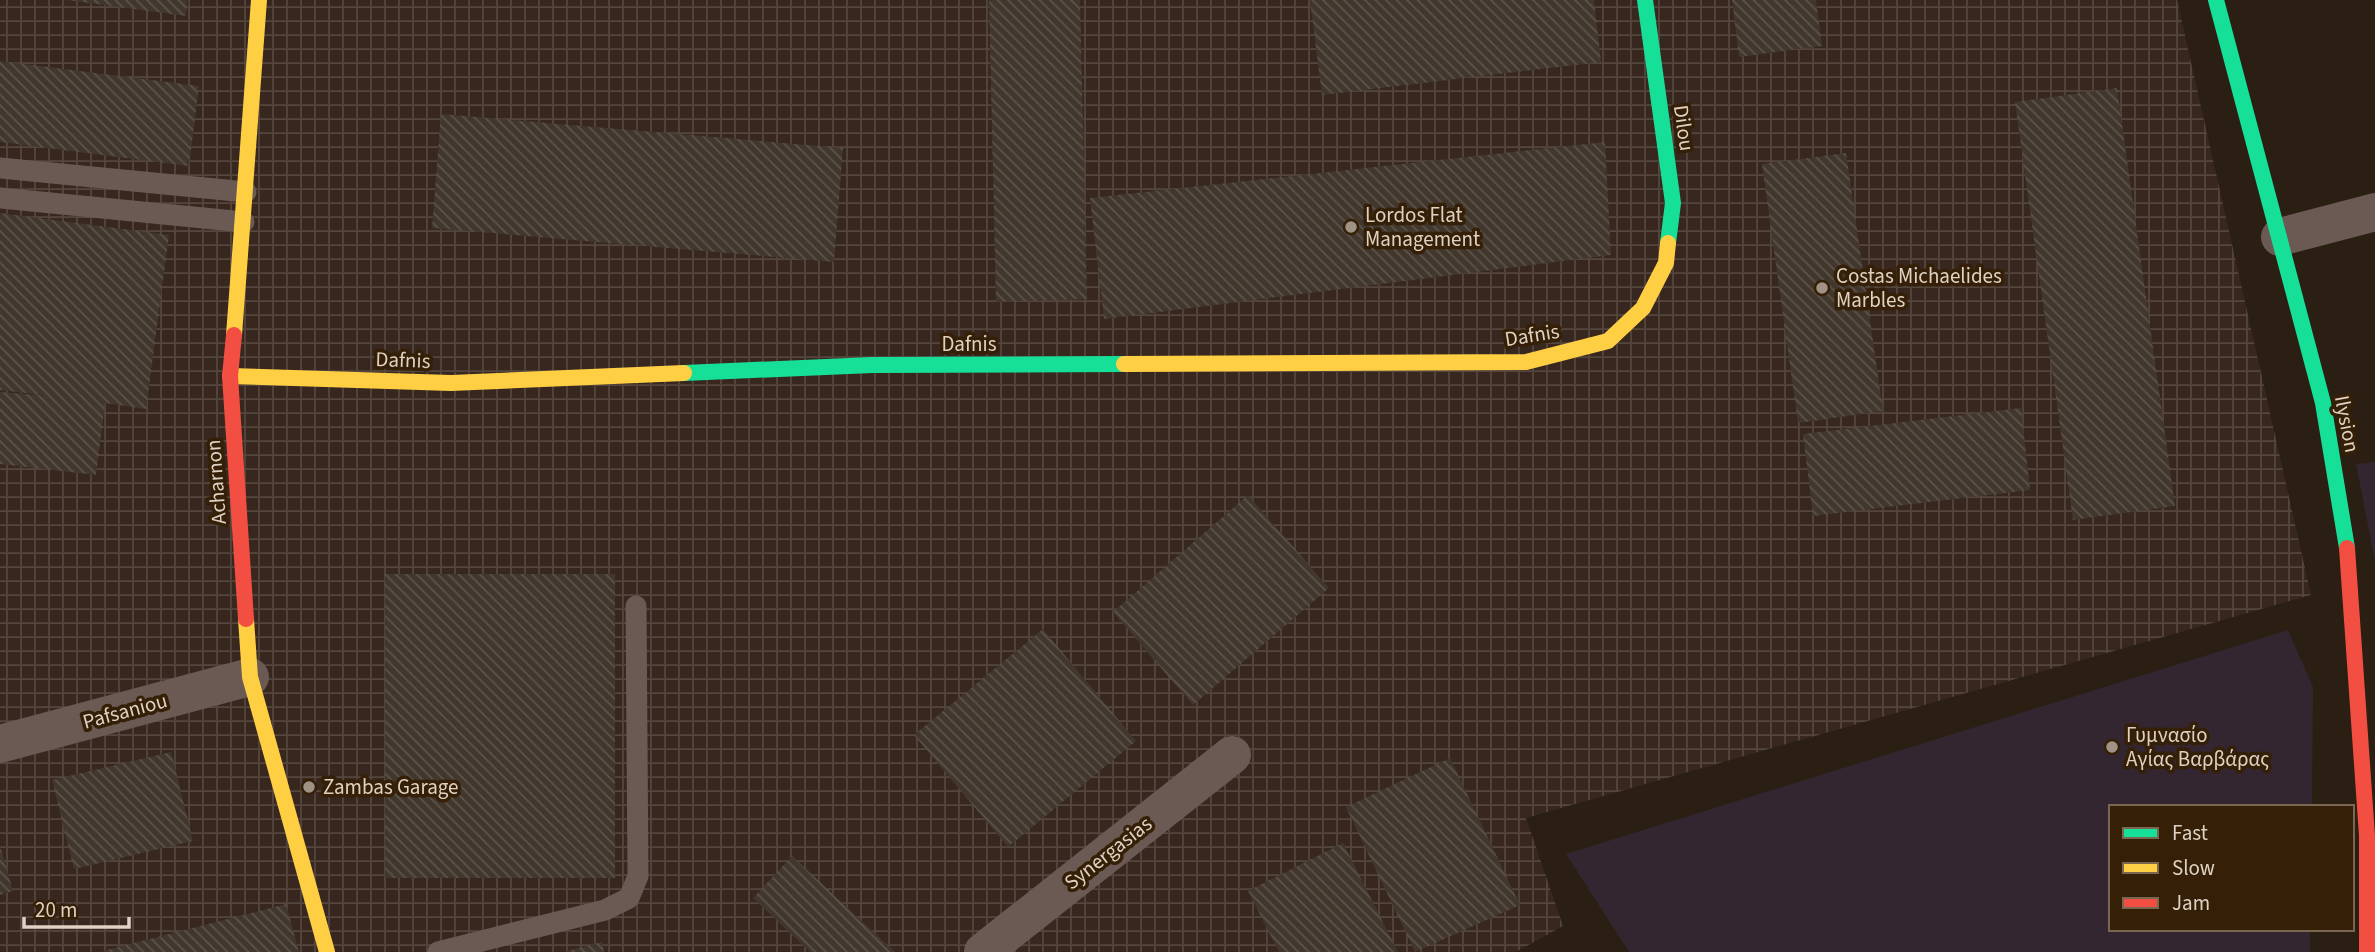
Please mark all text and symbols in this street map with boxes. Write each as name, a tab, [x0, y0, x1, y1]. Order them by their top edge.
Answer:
street label: Dilou	[1666, 103, 1702, 153]
place label: Lordos Flat Management	[1365, 200, 1480, 254]
marker: Lordos Flat Management	[1343, 219, 1359, 235]
place label: Costas Michaelides Marbles	[1836, 261, 2002, 315]
marker: Costas Michaelides Marbles	[1814, 280, 1830, 296]
street label: Dafnis	[1502, 316, 1562, 354]
street label: Dafnis	[941, 329, 997, 359]
street label: Dafnis	[375, 344, 431, 376]
street label: Ilysion	[2327, 393, 2367, 455]
street label: Acharnon	[198, 439, 234, 525]
street label: Pafsaniou	[79, 685, 171, 737]
place label: Γυμνασίο Αγίας Βαρβάρας	[2126, 720, 2269, 774]
marker: Γυμνασίο Αγίας Βαρβάρας	[2104, 739, 2120, 755]
place label: Zambas Garage	[323, 772, 459, 802]
marker: Zambas Garage	[301, 779, 317, 795]
legend	[2109, 805, 2354, 931]
street label: Synergasias	[1058, 809, 1158, 897]
text: Fast	[2172, 818, 2208, 848]
text: Slow	[2172, 853, 2215, 883]
scale bar	[24, 886, 130, 930]
text: Jam	[2172, 888, 2210, 918]
text: 20 m	[35, 895, 77, 925]

